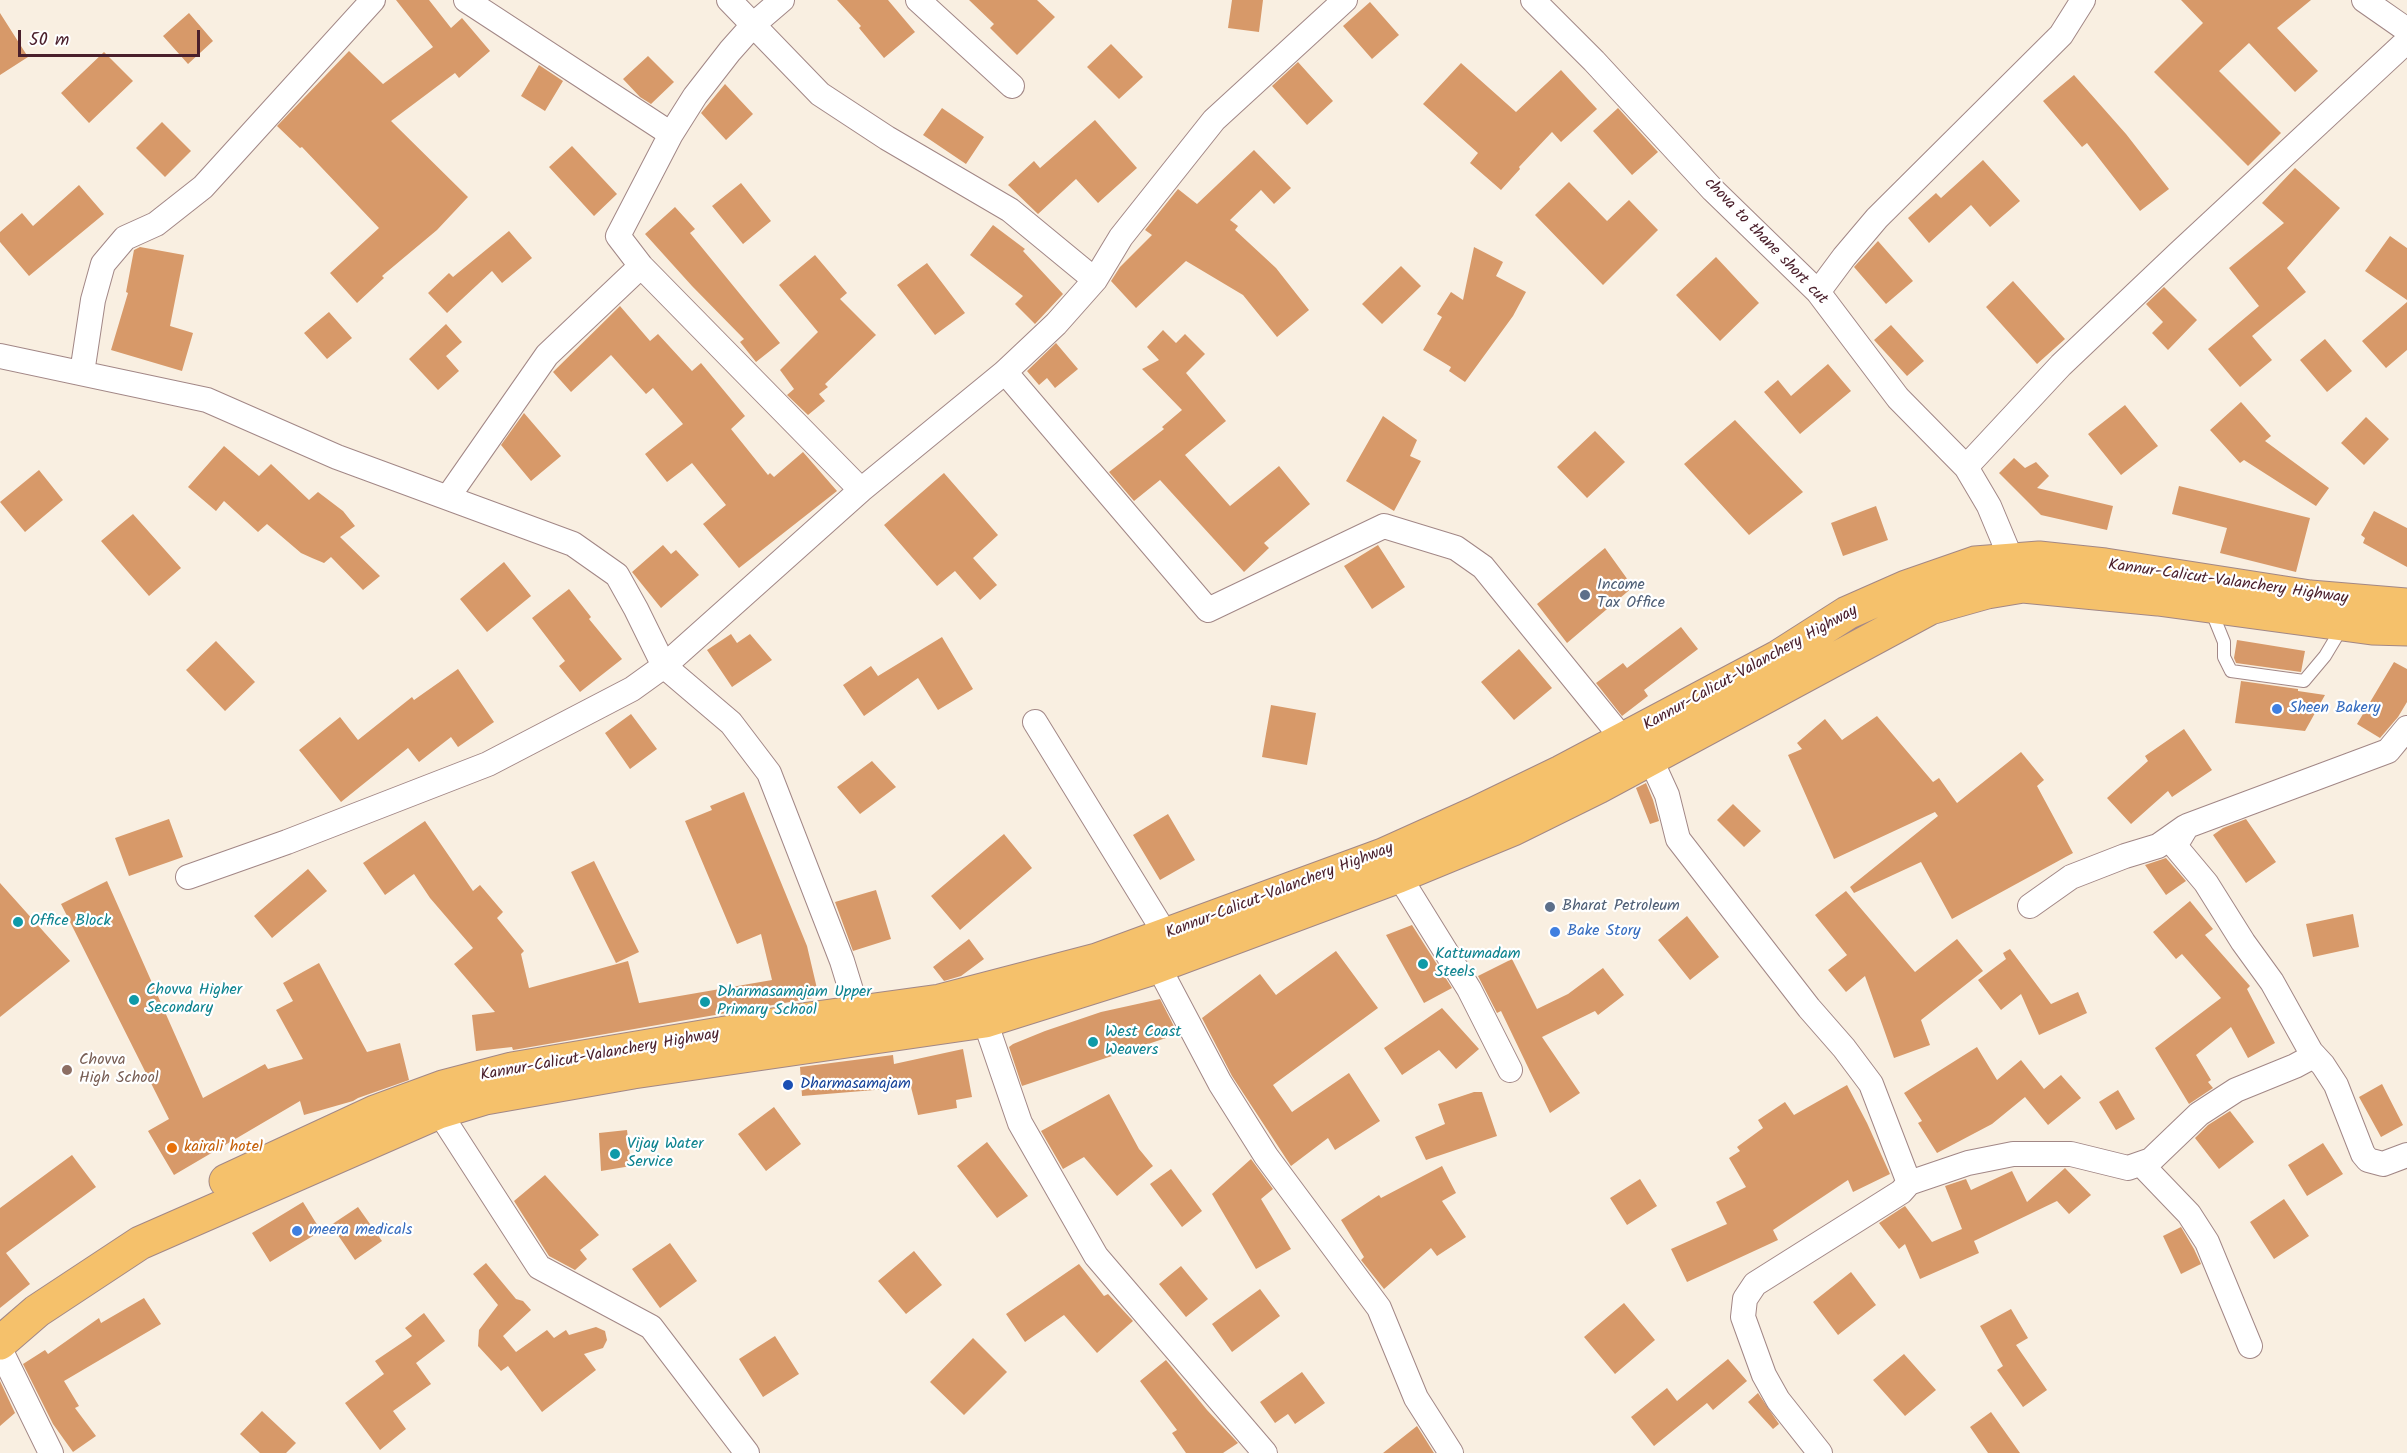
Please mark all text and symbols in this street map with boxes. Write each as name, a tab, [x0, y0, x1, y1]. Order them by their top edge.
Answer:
scale bar	[21, 18, 202, 56]
text: 50 m	[29, 26, 69, 55]
street label: chova to thane short cut	[1699, 174, 1831, 310]
street label: Kannur-Calicut-Valanchery Highway	[2107, 557, 2349, 609]
place label: Income Tax Office	[1597, 576, 1665, 614]
marker: Income Tax Office	[1578, 588, 1592, 602]
street label: Kannur-Calicut-Valanchery Highway	[1640, 602, 1862, 736]
place label: Sheen Bakery	[2289, 699, 2381, 719]
marker: Sheen Bakery	[2270, 702, 2284, 716]
street label: Kannur-Calicut-Valanchery Highway	[1164, 840, 1396, 944]
place label: Bharat Petroleum	[1562, 897, 1680, 917]
marker: Bharat Petroleum	[1543, 900, 1557, 914]
place label: Office Block	[30, 912, 111, 932]
marker: Office Block	[11, 915, 25, 929]
place label: Bake Story	[1567, 922, 1641, 942]
marker: Bake Story	[1548, 925, 1562, 939]
place label: Kattumadam Steels	[1435, 945, 1521, 983]
marker: Kattumadam Steels	[1416, 957, 1430, 971]
place label: Chovva Higher Secondary	[146, 981, 242, 1019]
place label: Dharmasamajam Upper Primary School	[717, 983, 872, 1021]
marker: Chovva Higher Secondary	[127, 993, 141, 1007]
marker: Dharmasamajam Upper Primary School	[698, 995, 712, 1009]
place label: West Coast Weavers	[1105, 1023, 1181, 1061]
street label: Kannur-Calicut-Valanchery Highway	[479, 1026, 721, 1086]
marker: West Coast Weavers	[1086, 1035, 1100, 1049]
place label: Chovva High School	[79, 1051, 159, 1089]
marker: Chovva High School	[60, 1063, 74, 1077]
place label: Dharmasamajam	[800, 1075, 911, 1095]
marker: Dharmasamajam	[781, 1078, 795, 1092]
place label: Vijay Water Service	[627, 1135, 704, 1173]
place label: kairali hotel	[184, 1138, 263, 1158]
marker: kairali hotel	[165, 1141, 179, 1155]
marker: Vijay Water Service	[608, 1147, 622, 1161]
place label: meera medicals	[309, 1221, 412, 1241]
marker: meera medicals	[290, 1224, 304, 1238]

